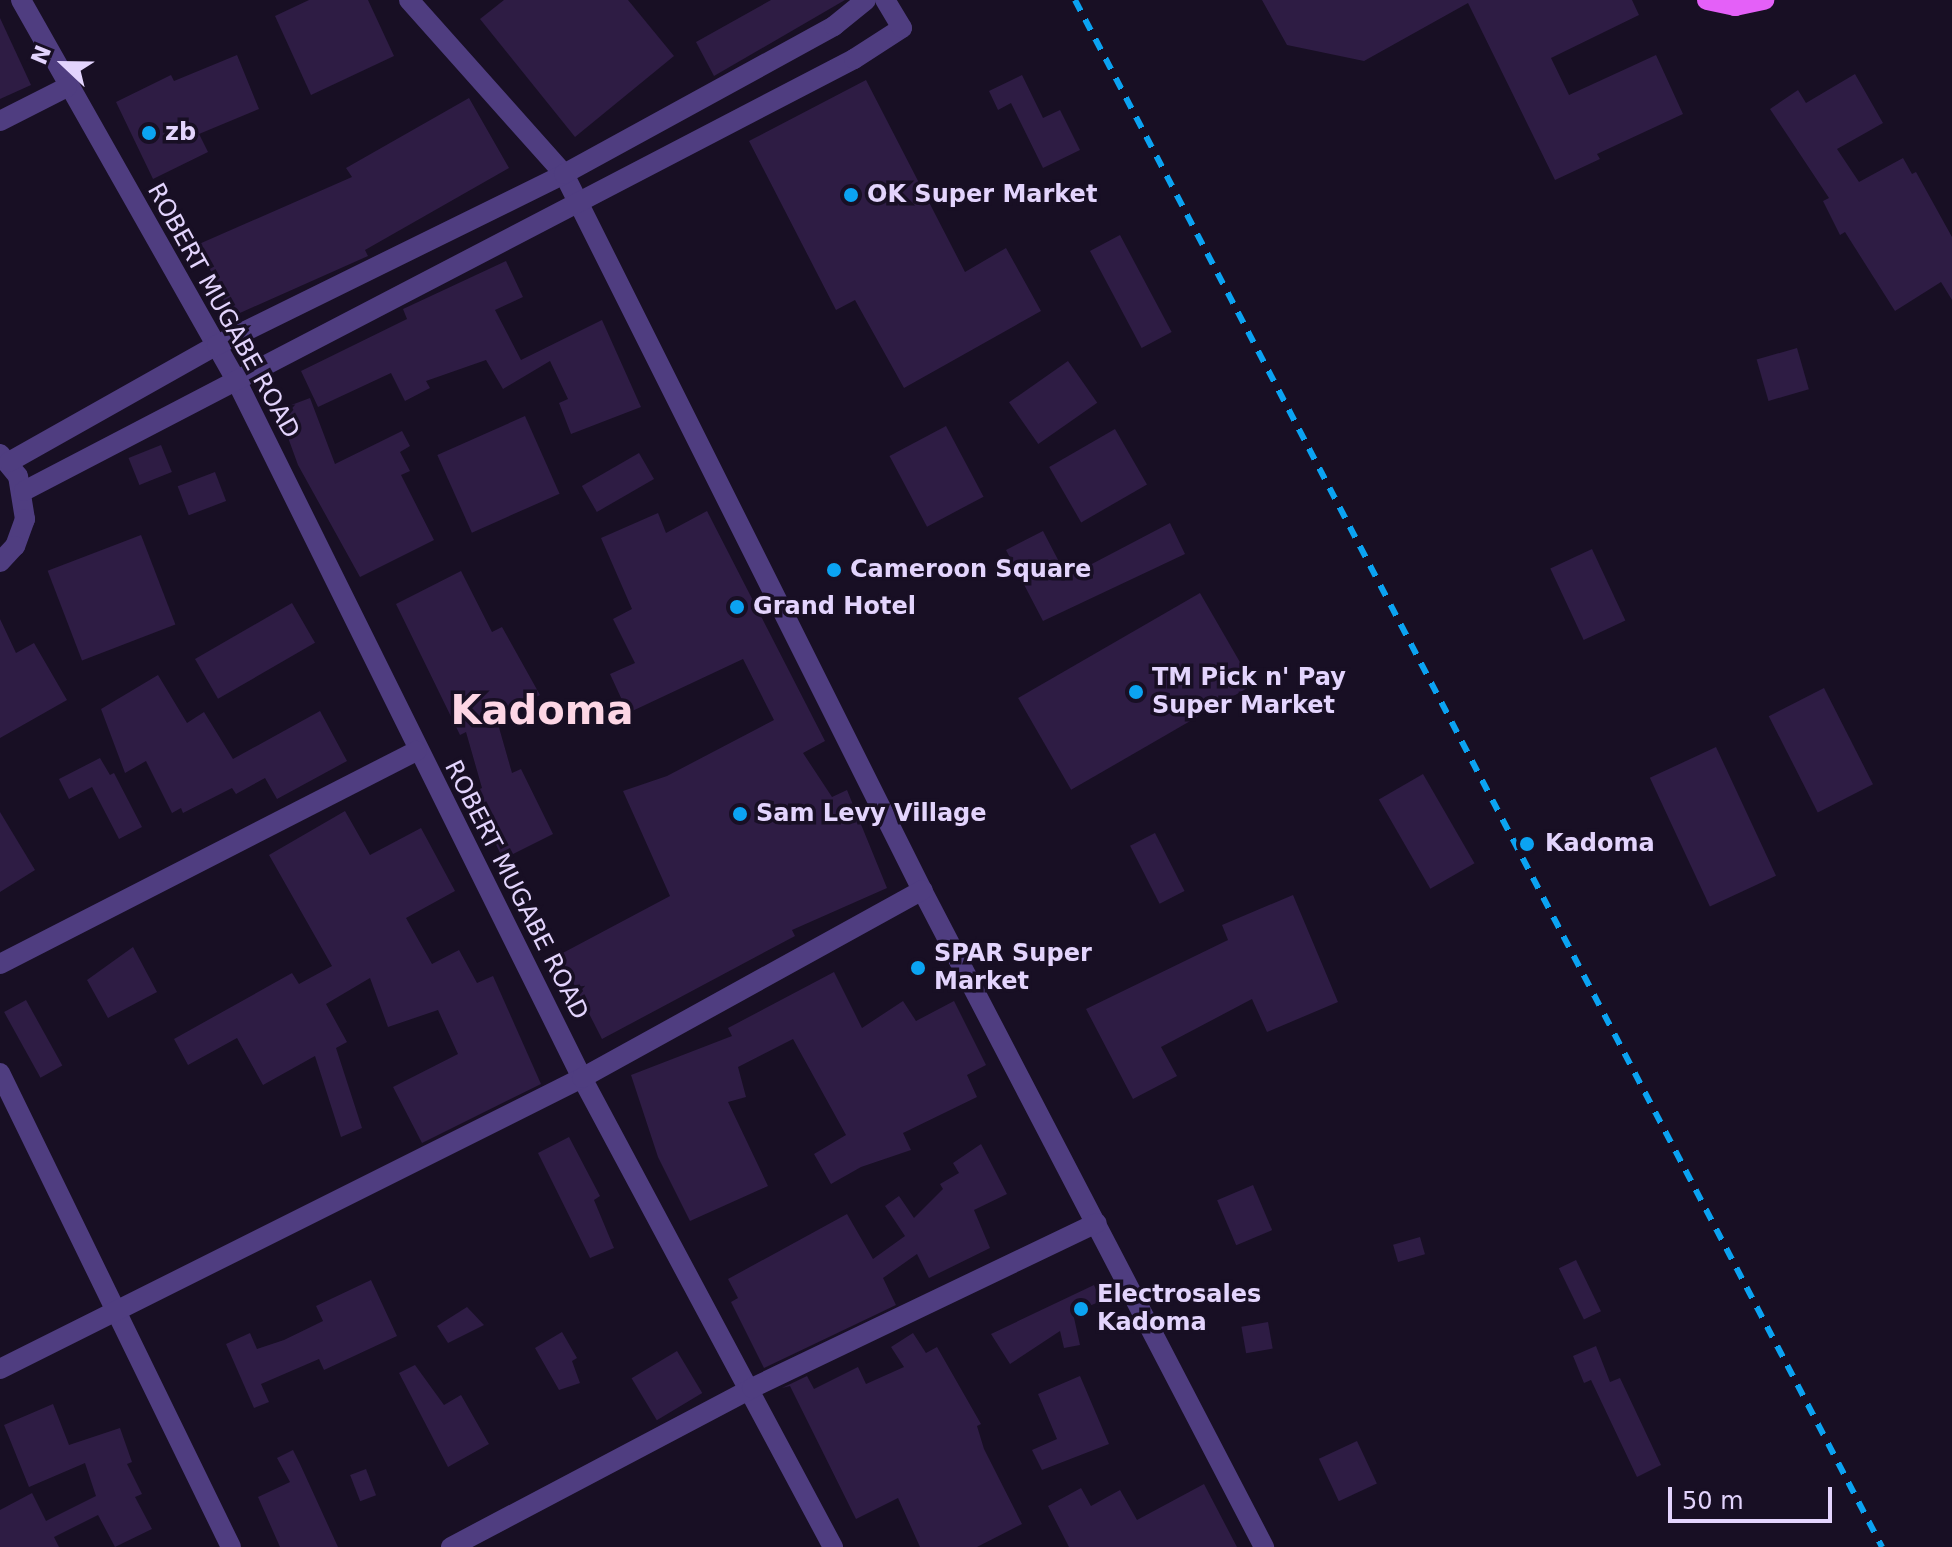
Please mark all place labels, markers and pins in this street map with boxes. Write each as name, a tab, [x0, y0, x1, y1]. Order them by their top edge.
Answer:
place label: zb	[165, 119, 196, 147]
marker: zb	[140, 124, 158, 142]
place label: OK Super Market	[867, 181, 1097, 209]
marker: OK Super Market	[842, 186, 860, 204]
place label: Cameroon Square	[850, 556, 1091, 584]
marker: Cameroon Square	[825, 561, 843, 579]
place label: Grand Hotel	[753, 593, 916, 621]
marker: Grand Hotel	[728, 598, 746, 616]
place label: TM Pick n' Pay Super Market	[1152, 664, 1346, 720]
marker: TM Pick n' Pay Super Market	[1127, 683, 1145, 701]
place label: Sam Levy Village	[756, 800, 987, 828]
marker: Sam Levy Village	[731, 805, 749, 823]
place label: Kadoma	[1545, 830, 1655, 858]
marker: Kadoma	[1516, 833, 1538, 855]
place label: SPAR Super Market	[934, 940, 1092, 996]
marker: SPAR Super Market	[909, 959, 927, 977]
place label: Electrosales Kadoma	[1097, 1281, 1261, 1337]
marker: Electrosales Kadoma	[1072, 1300, 1090, 1318]

